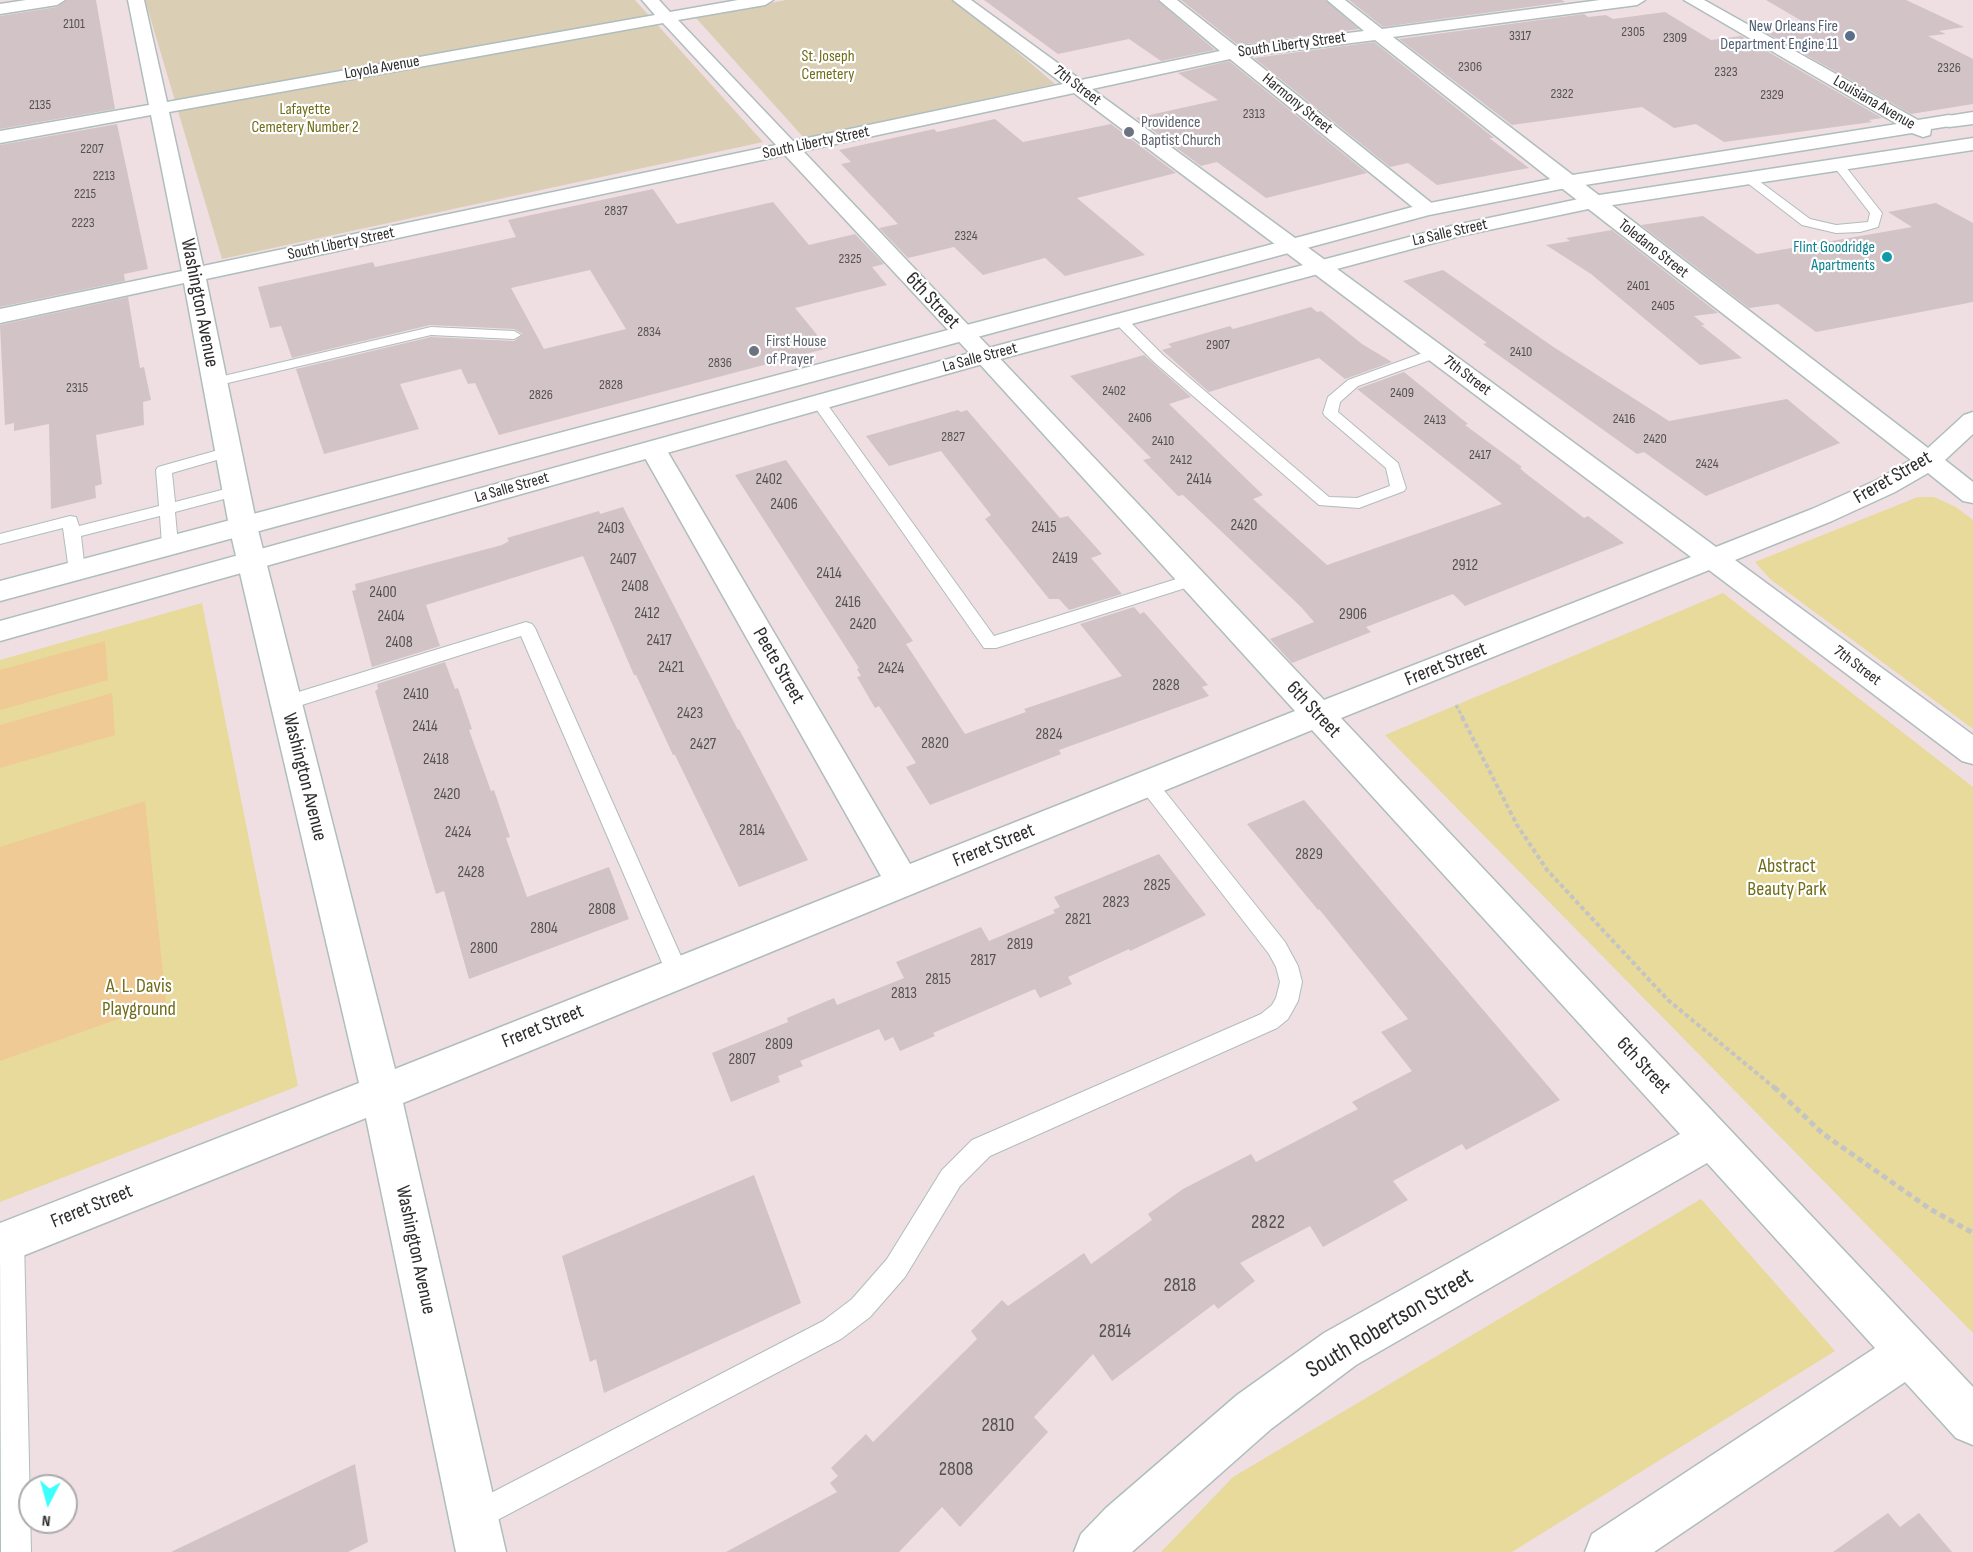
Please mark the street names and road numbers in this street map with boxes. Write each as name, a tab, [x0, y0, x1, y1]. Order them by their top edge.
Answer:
street label: South Liberty Street	[1237, 28, 1347, 62]
street label: Loyola Avenue	[343, 52, 421, 84]
street label: 7th Street	[1049, 62, 1105, 110]
street label: Harmony Street	[1258, 70, 1336, 138]
street label: Louisiana Avenue	[1830, 72, 1918, 134]
street label: South Liberty Street	[761, 122, 871, 164]
street label: La Salle Street	[1411, 215, 1489, 251]
street label: Toledano Street	[1614, 216, 1692, 282]
street label: South Liberty Street	[286, 223, 396, 265]
street label: Washington Avenue	[175, 236, 223, 370]
street label: 6th Street	[900, 268, 964, 334]
street label: La Salle Street	[941, 339, 1019, 377]
street label: 7th Street	[1439, 352, 1495, 400]
street label: Freret Street	[1850, 446, 1936, 510]
street label: La Salle Street	[473, 468, 551, 508]
street label: Peete Street	[747, 624, 809, 708]
street label: Freret Street	[1402, 638, 1490, 692]
street label: 7th Street	[1829, 642, 1885, 690]
street label: 6th Street	[1281, 677, 1345, 743]
street label: Washington Avenue	[277, 711, 331, 843]
street label: Freret Street	[950, 819, 1038, 873]
street label: Freret Street	[499, 1000, 587, 1054]
street label: 6th Street	[1611, 1033, 1675, 1099]
street label: Freret Street	[48, 1180, 136, 1234]
street label: Washington Avenue	[390, 1183, 440, 1317]
street label: South Robertson Street	[1301, 1263, 1479, 1385]

